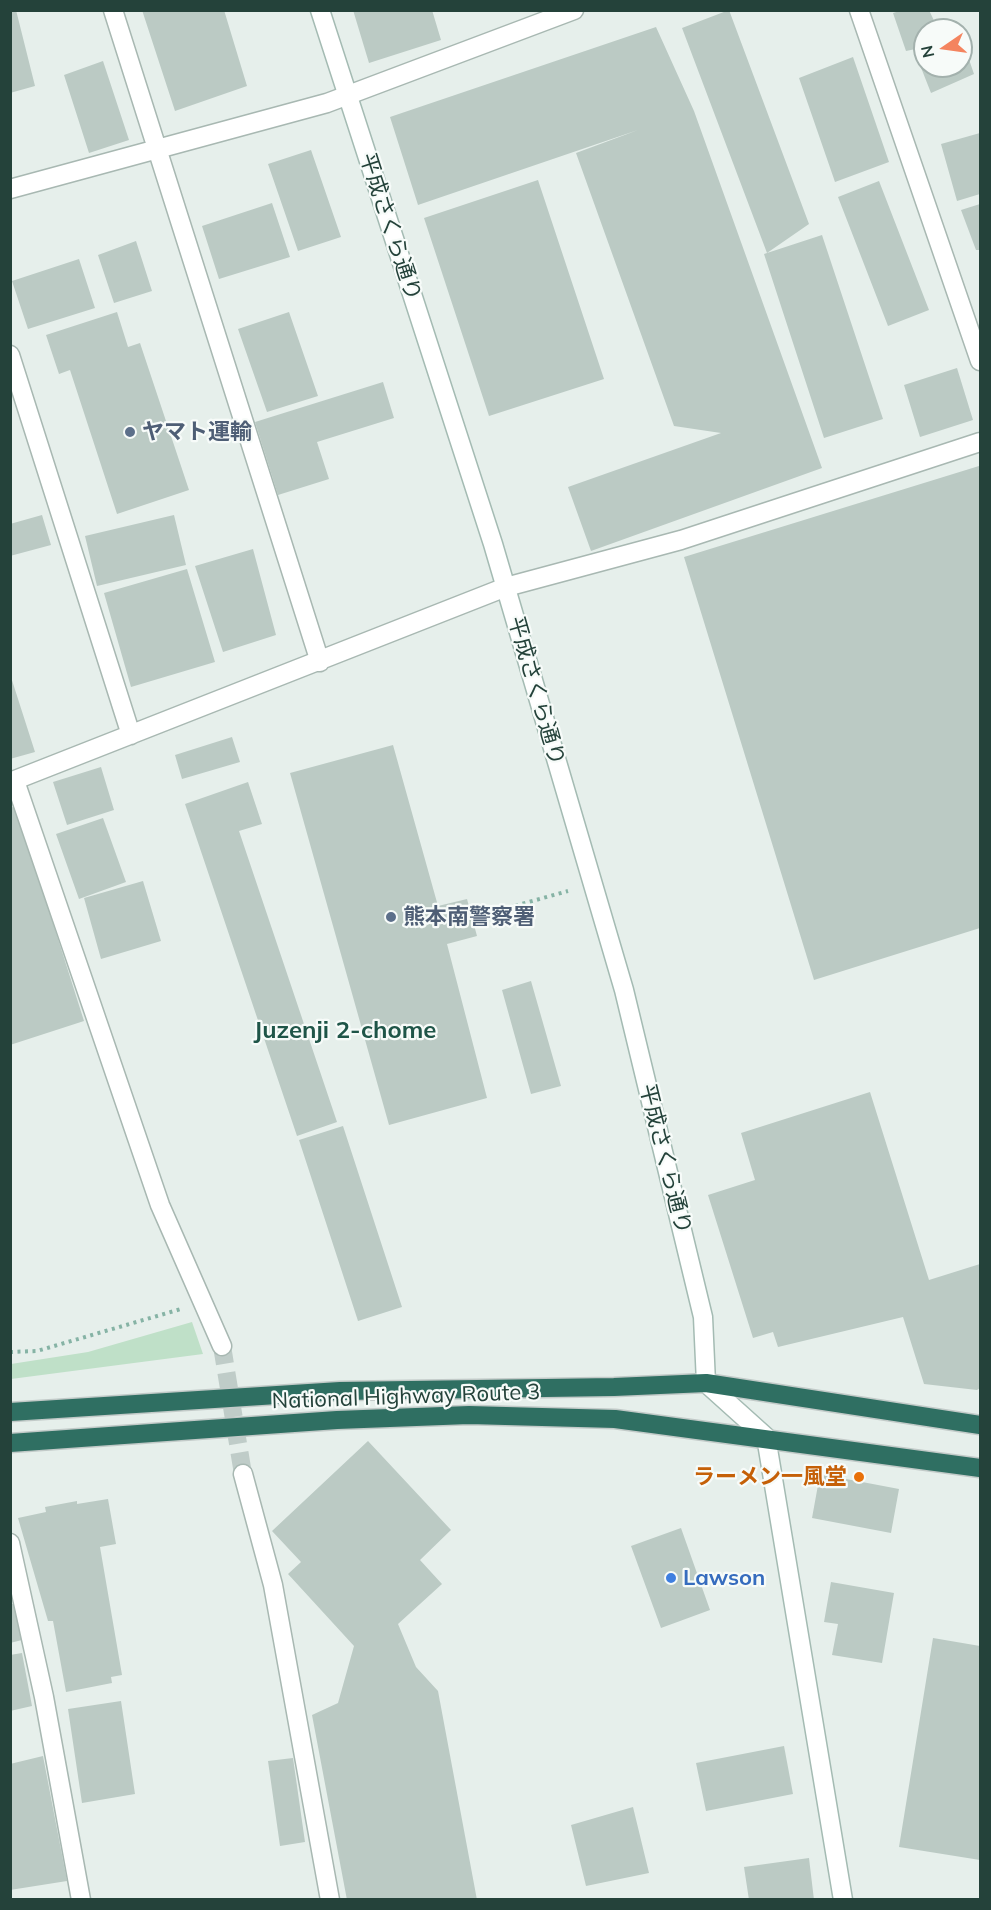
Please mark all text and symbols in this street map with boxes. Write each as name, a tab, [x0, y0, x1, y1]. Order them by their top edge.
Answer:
north arrow	[913, 18, 973, 78]
text: N	[916, 43, 939, 60]
street label: 平成さくら通り	[354, 150, 426, 304]
place label: ヤマト運輸	[142, 419, 252, 445]
marker: ヤマト運輸	[123, 425, 137, 439]
street label: 平成さくら通り	[502, 613, 570, 769]
place label: 熊本南警察署	[403, 904, 535, 930]
marker: 熊本南警察署	[384, 910, 398, 924]
district label: Juzenji 2-chome	[254, 1017, 436, 1045]
street label: 平成さくら通り	[634, 1081, 696, 1237]
street label: National Highway Route 3	[271, 1379, 541, 1415]
place label: ラーメン一風堂	[693, 1464, 847, 1490]
marker: ラーメン一風堂	[852, 1470, 866, 1484]
place label: Lawson	[683, 1565, 765, 1591]
marker: Lawson	[664, 1571, 678, 1585]

